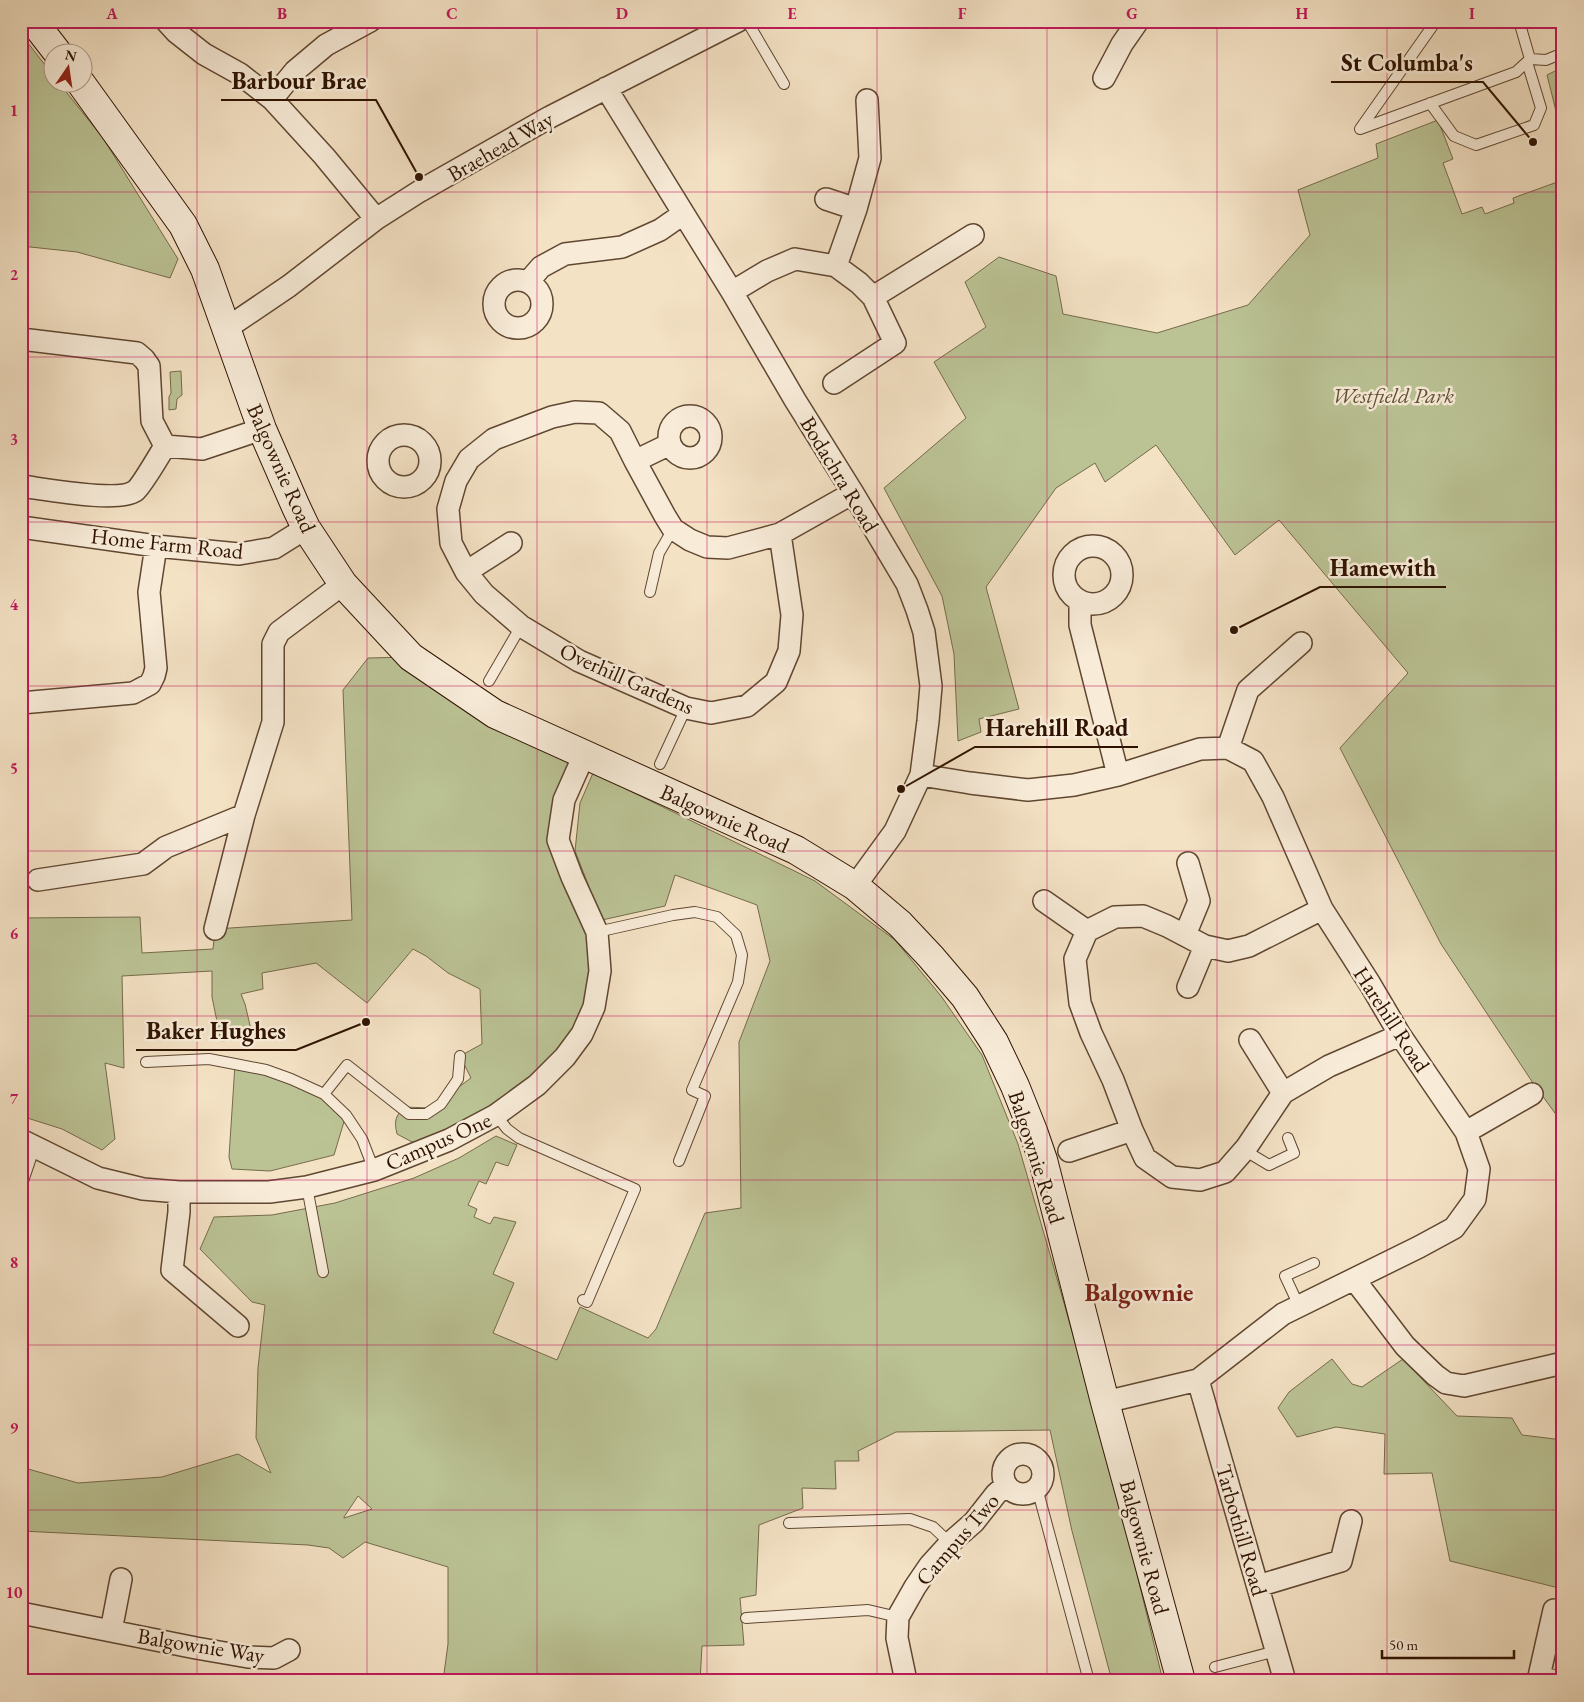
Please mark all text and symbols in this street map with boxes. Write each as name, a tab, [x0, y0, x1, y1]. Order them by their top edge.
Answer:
text: A	[105, 3, 118, 24]
text: B	[277, 3, 287, 24]
text: C	[446, 3, 458, 24]
text: D	[616, 3, 628, 24]
text: E	[787, 3, 797, 24]
text: F	[958, 3, 967, 24]
text: G	[1126, 3, 1138, 24]
text: H	[1296, 3, 1309, 24]
text: I	[1469, 3, 1475, 24]
north arrow	[42, 42, 92, 92]
callout: St Columba's	[1331, 43, 1483, 82]
text: N	[63, 45, 79, 66]
text: St Columba's	[1341, 47, 1473, 78]
callout: Barbour Brae	[221, 61, 376, 100]
text: Barbour Brae	[232, 65, 366, 96]
text: 1	[10, 100, 18, 121]
street label: Braehead Way	[442, 104, 559, 188]
text: 2	[10, 264, 19, 285]
park label: Westfield Park	[1332, 381, 1454, 410]
street label: Balgownie Road	[240, 399, 323, 538]
street label: Bodachra Road	[794, 411, 886, 538]
text: 3	[10, 429, 18, 450]
street label: Home Farm Road	[89, 521, 245, 566]
callout: Hamewith	[1320, 548, 1446, 587]
text: Hamewith	[1330, 552, 1437, 583]
text: 4	[10, 594, 19, 615]
street label: Overhill Gardens	[555, 636, 699, 721]
callout: Harehill Road	[975, 708, 1138, 747]
text: Harehill Road	[985, 712, 1129, 743]
text: 5	[10, 758, 18, 779]
street label: Balgownie Road	[656, 777, 795, 860]
text: 6	[10, 923, 19, 944]
street label: Harehill Road	[1347, 961, 1437, 1078]
callout: Baker Hughes	[136, 1011, 296, 1050]
text: Baker Hughes	[146, 1015, 286, 1047]
street label: Balgownie Road	[1001, 1087, 1072, 1228]
text: 7	[10, 1088, 19, 1109]
street label: Campus One	[381, 1105, 496, 1178]
text: 8	[10, 1252, 18, 1273]
district label: Balgownie	[1085, 1276, 1193, 1309]
text: 9	[10, 1417, 19, 1438]
street label: Tarbothill Road	[1209, 1461, 1274, 1600]
street label: Balgownie Road	[1113, 1477, 1177, 1618]
street label: Campus Two	[909, 1487, 1006, 1592]
text: 10	[6, 1582, 23, 1603]
street label: Balgownie Way	[135, 1621, 267, 1670]
scale bar	[1382, 1627, 1514, 1659]
text: 50 m	[1389, 1635, 1418, 1654]

